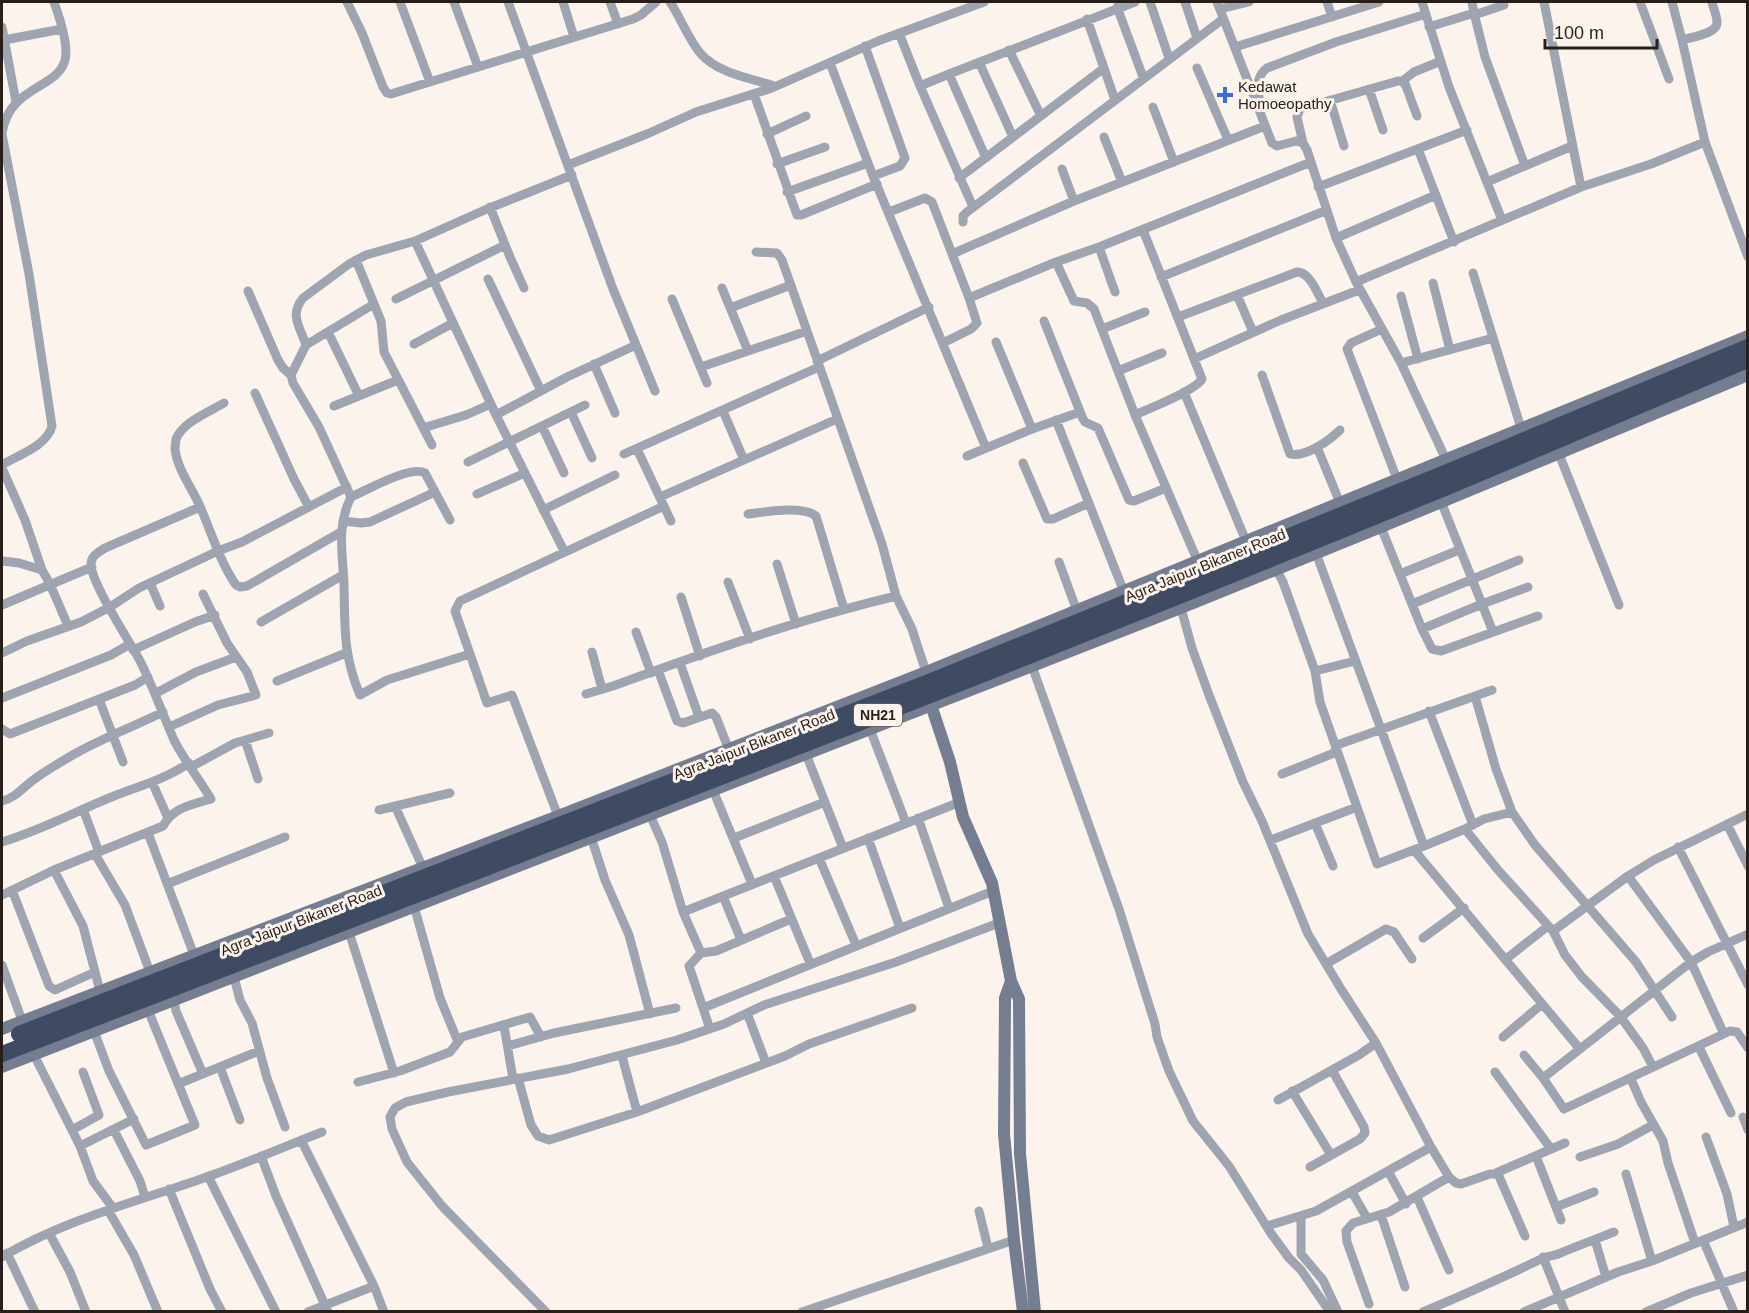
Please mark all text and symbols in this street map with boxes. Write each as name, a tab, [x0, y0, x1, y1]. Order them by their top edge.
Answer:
scale bar	[1545, 12, 1658, 50]
text: 100 m	[1554, 23, 1604, 43]
place label: Kedawat Homoeopathy	[1238, 78, 1332, 112]
marker: Kedawat Homoeopathy	[1216, 86, 1234, 104]
street label: Agra Jaipur Bikaner Road	[1122, 525, 1288, 605]
road number: NH21	[854, 704, 902, 726]
street label: Agra Jaipur Bikaner Road	[671, 705, 837, 783]
street label: Agra Jaipur Bikaner Road	[218, 881, 384, 959]

